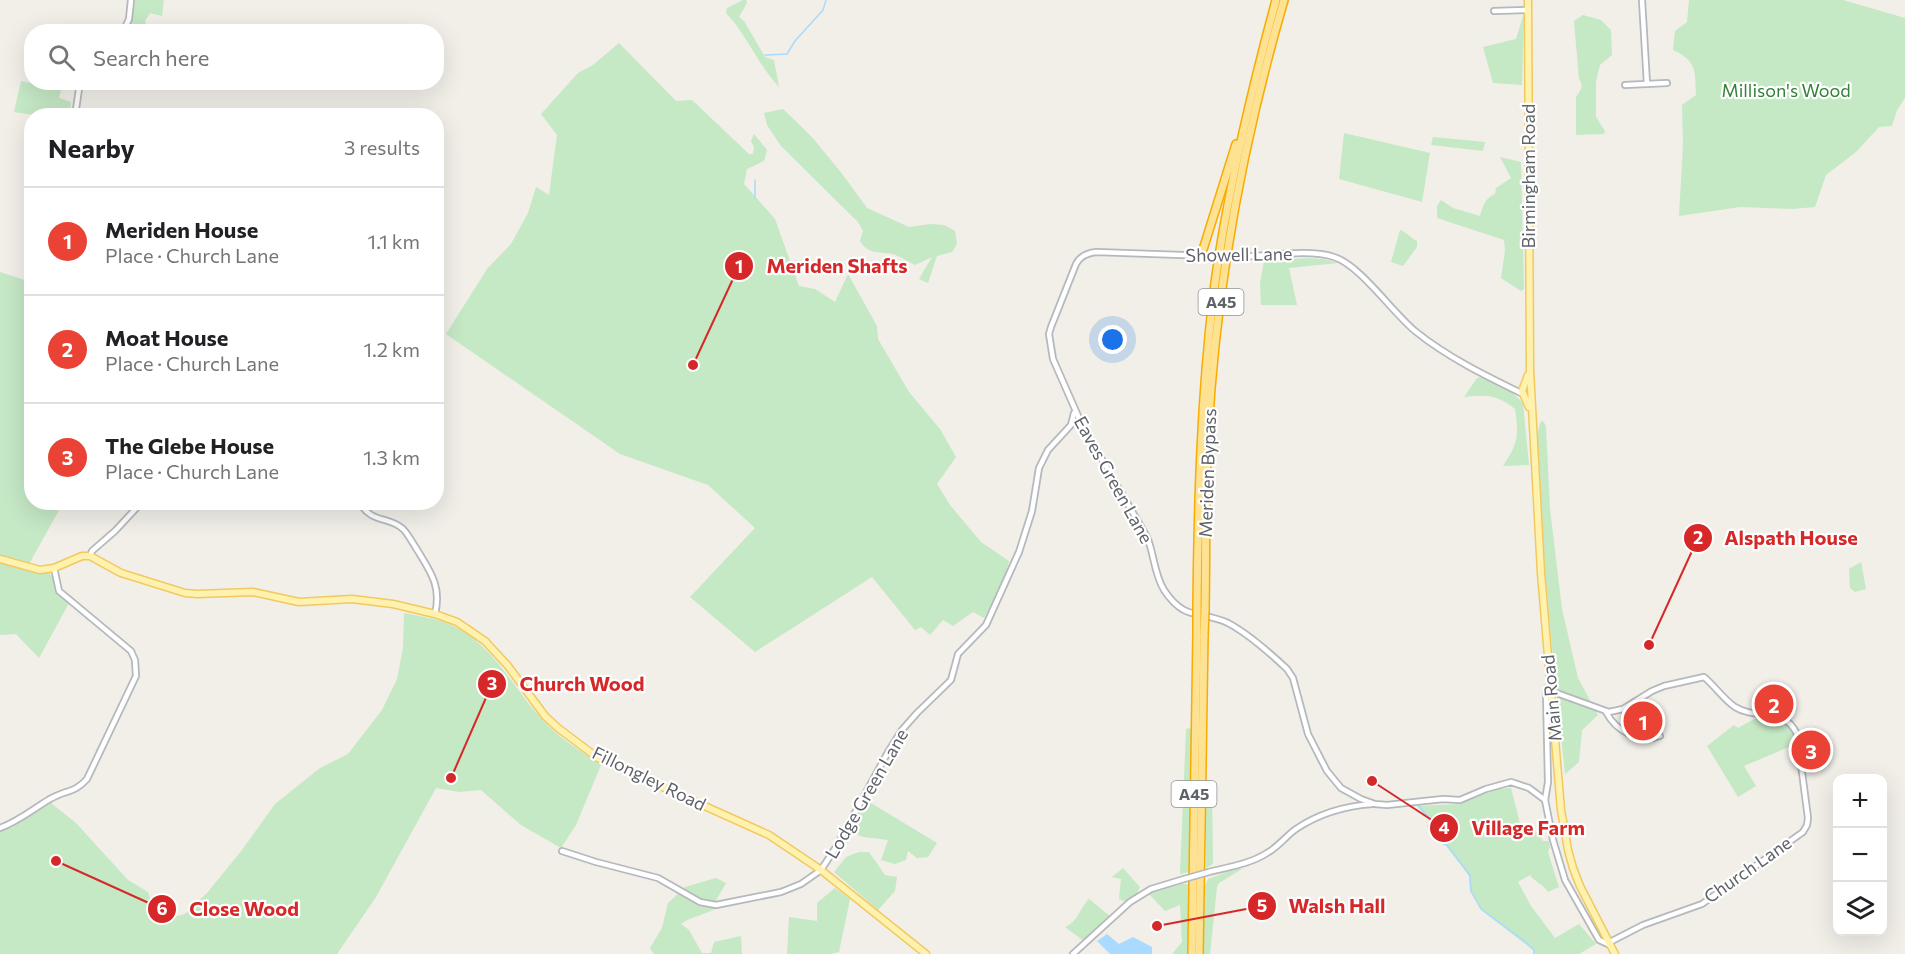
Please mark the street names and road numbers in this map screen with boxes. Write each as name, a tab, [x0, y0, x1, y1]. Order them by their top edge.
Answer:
street label: Birmingham Road	[1517, 104, 1539, 248]
street label: Showell Lane	[1185, 242, 1293, 266]
road number: A45	[1198, 289, 1244, 315]
street label: Meriden Bypass	[1194, 408, 1220, 538]
street label: Eaves Green Lane	[1070, 412, 1158, 547]
street label: Main Road	[1536, 654, 1566, 742]
street label: Lodge Green Lane	[820, 725, 912, 862]
street label: Fillongley Road	[589, 741, 710, 815]
road number: A45	[1172, 781, 1216, 807]
street label: Church Lane	[1699, 831, 1795, 907]

